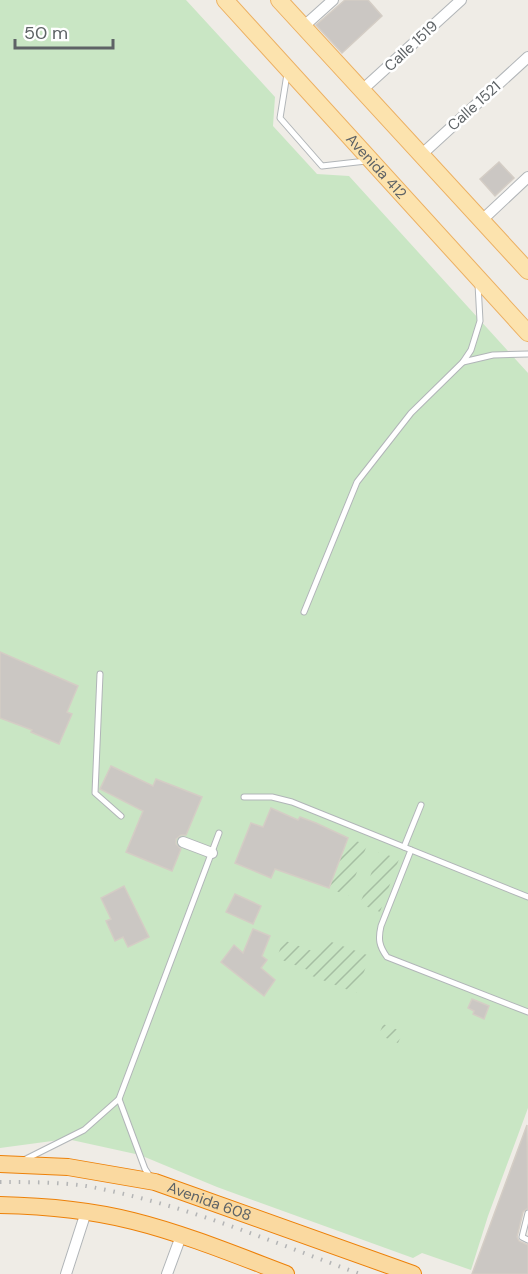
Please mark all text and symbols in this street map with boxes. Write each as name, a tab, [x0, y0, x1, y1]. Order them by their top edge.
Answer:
scale bar	[15, 12, 112, 50]
street label: Calle 1519	[380, 16, 442, 76]
text: 50 m	[24, 21, 68, 45]
street label: Calle 1521	[443, 77, 505, 135]
street label: Avenida 412	[342, 130, 411, 203]
street label: Avenida 608	[165, 1177, 254, 1226]

